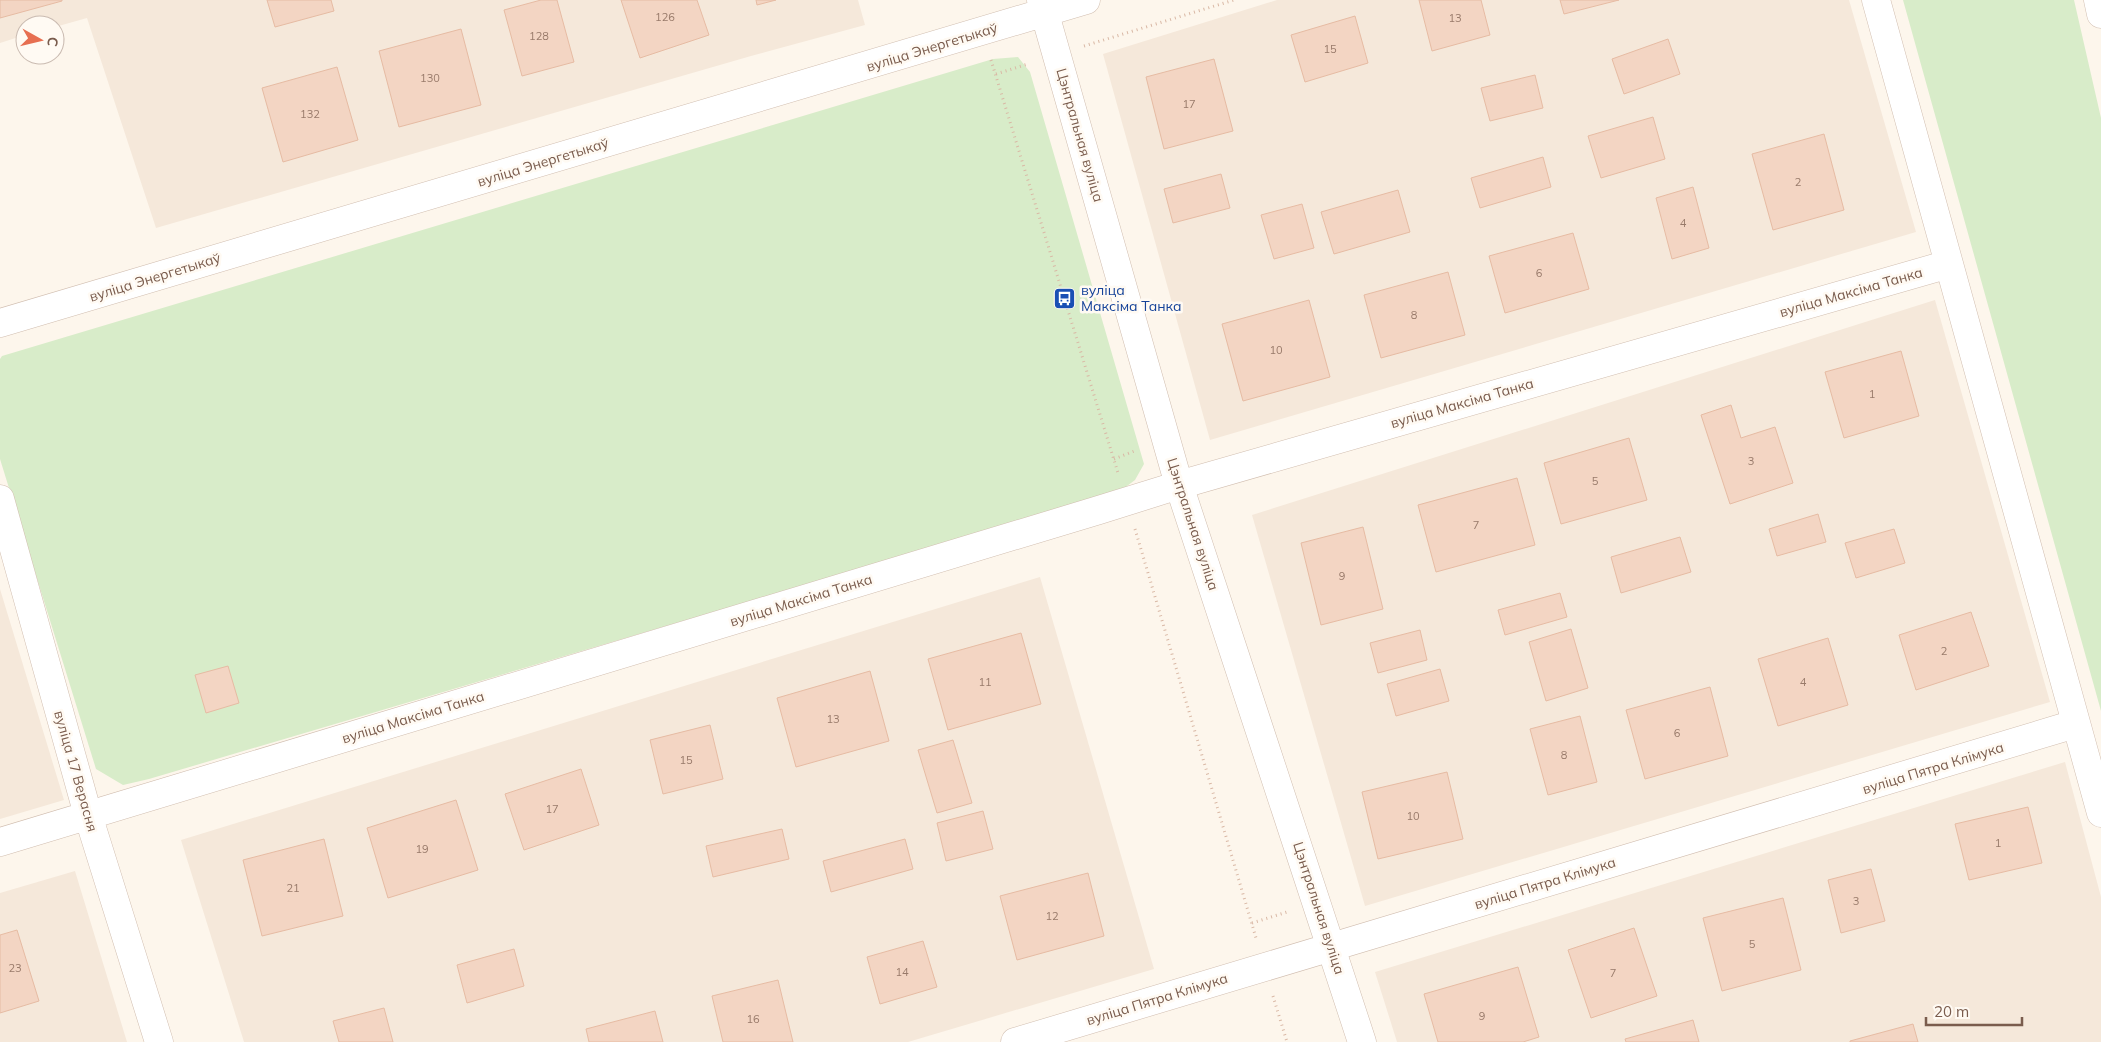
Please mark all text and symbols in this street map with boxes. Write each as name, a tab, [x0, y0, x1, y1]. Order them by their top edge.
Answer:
house number: 126	[655, 10, 675, 24]
house number: 13	[1448, 11, 1462, 25]
north arrow	[15, 15, 65, 65]
street label: вуліца Энергетыкаў	[864, 18, 1000, 76]
house number: 128	[529, 29, 549, 43]
text: С	[43, 36, 62, 48]
house number: 15	[1323, 42, 1337, 56]
street label: Цэнтральная вуліца	[1052, 66, 1108, 204]
house number: 130	[420, 71, 440, 85]
house number: 17	[1182, 97, 1196, 111]
house number: 132	[300, 107, 320, 121]
street label: вуліца Энергетыкаў	[475, 133, 611, 191]
house number: 2	[1795, 175, 1802, 189]
house number: 4	[1680, 216, 1687, 230]
street label: вуліца Энергетыкаў	[87, 248, 223, 306]
street label: вуліца Максіма Танка	[1777, 263, 1925, 321]
house number: 6	[1536, 266, 1543, 280]
place label: вуліца Максіма Танка	[1081, 281, 1182, 315]
bus stop icon: вуліца Максіма Танка	[1053, 286, 1077, 310]
house number: 8	[1411, 308, 1418, 322]
house number: 10	[1269, 343, 1283, 357]
street label: вуліца Максіма Танка	[1388, 374, 1536, 432]
house number: 1	[1869, 387, 1875, 401]
house number: 3	[1748, 454, 1754, 468]
street label: Цэнтральная вуліца	[1163, 455, 1223, 593]
house number: 5	[1592, 474, 1599, 488]
house number: 7	[1473, 518, 1479, 532]
house number: 9	[1339, 569, 1345, 583]
street label: вуліца Максіма Танка	[728, 570, 874, 630]
house number: 2	[1941, 644, 1948, 658]
house number: 11	[978, 675, 992, 689]
house number: 4	[1800, 675, 1807, 689]
street label: вуліца Максіма Танка	[340, 687, 486, 747]
street label: вуліца 17 Верасня	[50, 708, 102, 834]
house number: 13	[826, 712, 840, 726]
house number: 6	[1674, 726, 1681, 740]
street label: вуліца Пятра Клімука	[1860, 738, 2006, 798]
house number: 8	[1561, 748, 1568, 762]
house number: 15	[679, 753, 693, 767]
house number: 17	[545, 802, 559, 816]
house number: 10	[1406, 809, 1420, 823]
house number: 1	[1995, 836, 2001, 850]
street label: Цэнтральная вуліца	[1289, 839, 1349, 977]
house number: 19	[415, 842, 429, 856]
street label: вуліца Пятра Клімука	[1472, 853, 1618, 913]
house number: 21	[286, 881, 300, 895]
house number: 3	[1853, 894, 1859, 908]
house number: 12	[1045, 909, 1059, 923]
house number: 5	[1749, 937, 1756, 951]
house number: 23	[8, 961, 22, 975]
house number: 14	[895, 965, 909, 979]
house number: 7	[1610, 966, 1616, 980]
street label: вуліца Пятра Клімука	[1084, 969, 1230, 1029]
scale bar	[1926, 994, 2022, 1026]
text: 20 m	[1934, 1002, 1969, 1021]
house number: 9	[1479, 1009, 1485, 1023]
house number: 16	[746, 1012, 760, 1026]

